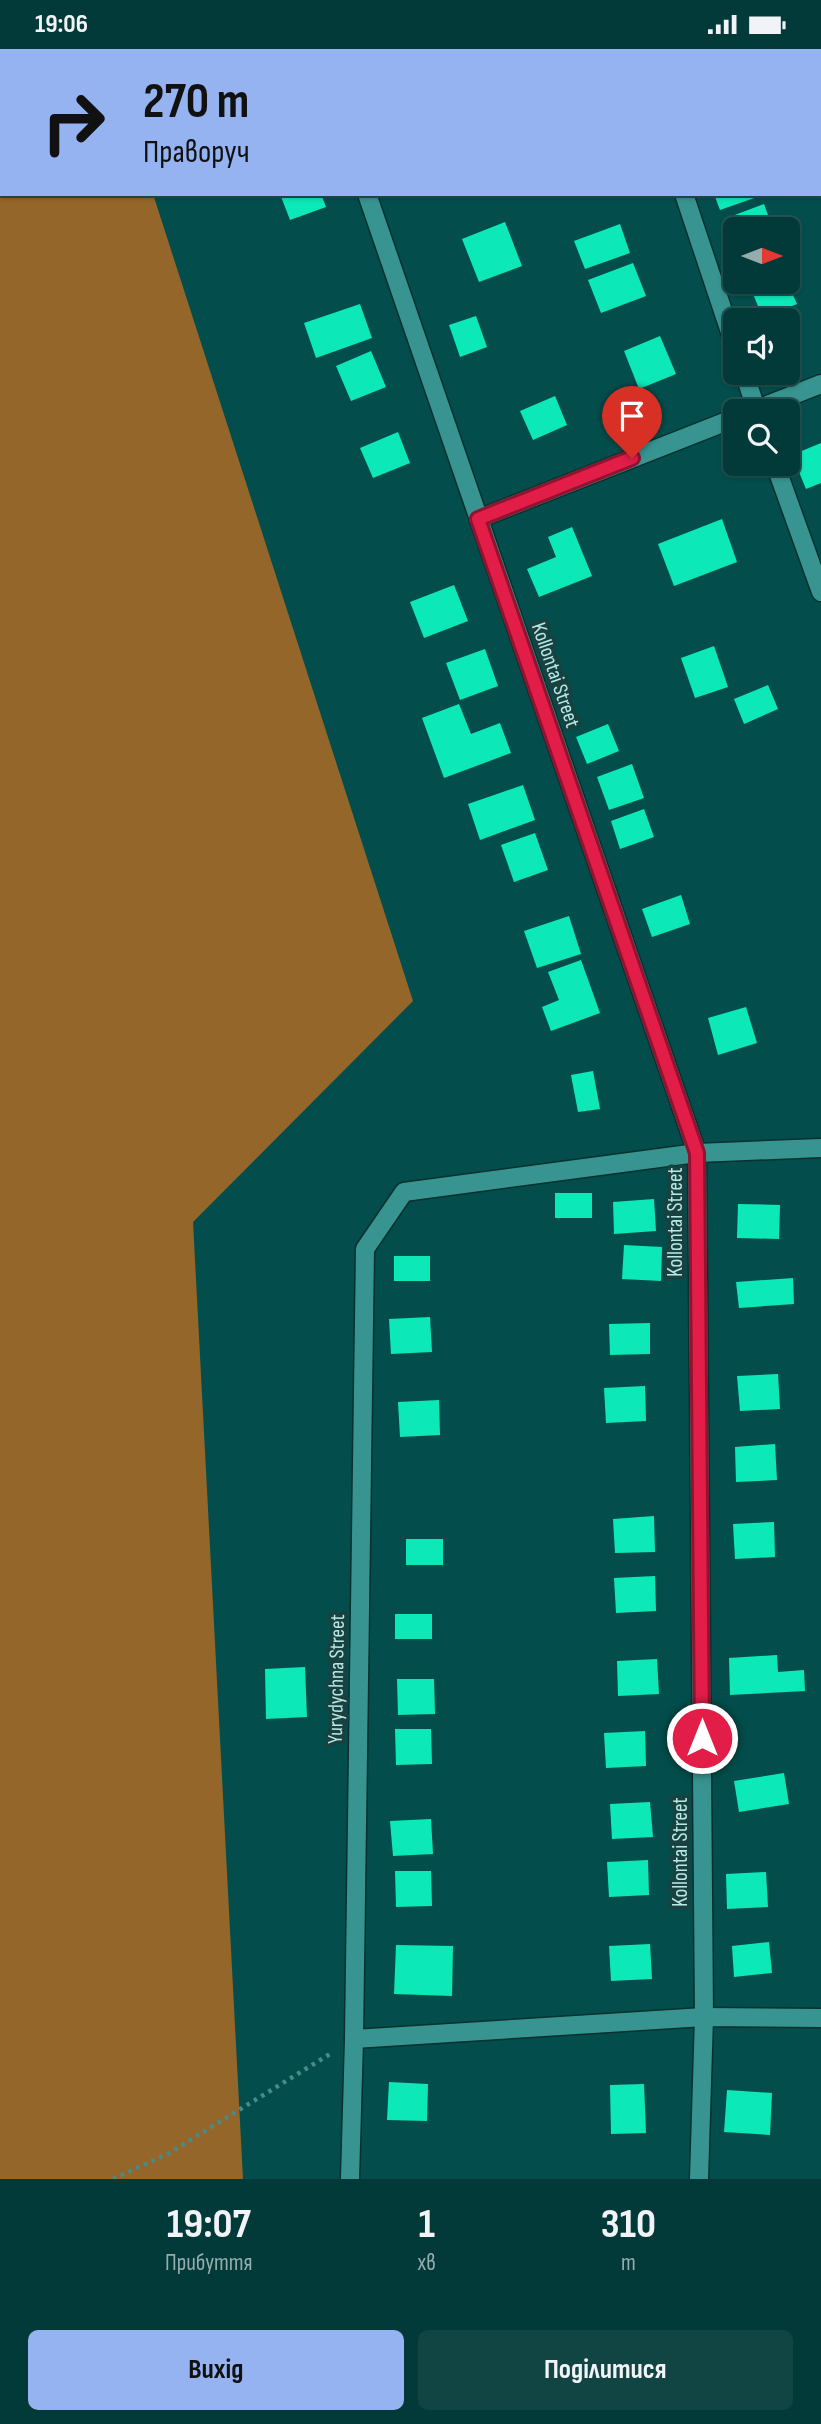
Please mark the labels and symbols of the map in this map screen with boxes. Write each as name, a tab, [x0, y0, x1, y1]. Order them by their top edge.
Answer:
north arrow	[723, 217, 800, 294]
pin	[602, 386, 662, 458]
street label: Kollontai Street	[526, 619, 585, 731]
street label: Kollontai Street	[663, 1167, 688, 1277]
street label: Yurydychna Street	[323, 1614, 350, 1744]
position arrow	[665, 1701, 739, 1775]
street label: Kollontai Street	[668, 1797, 693, 1907]

